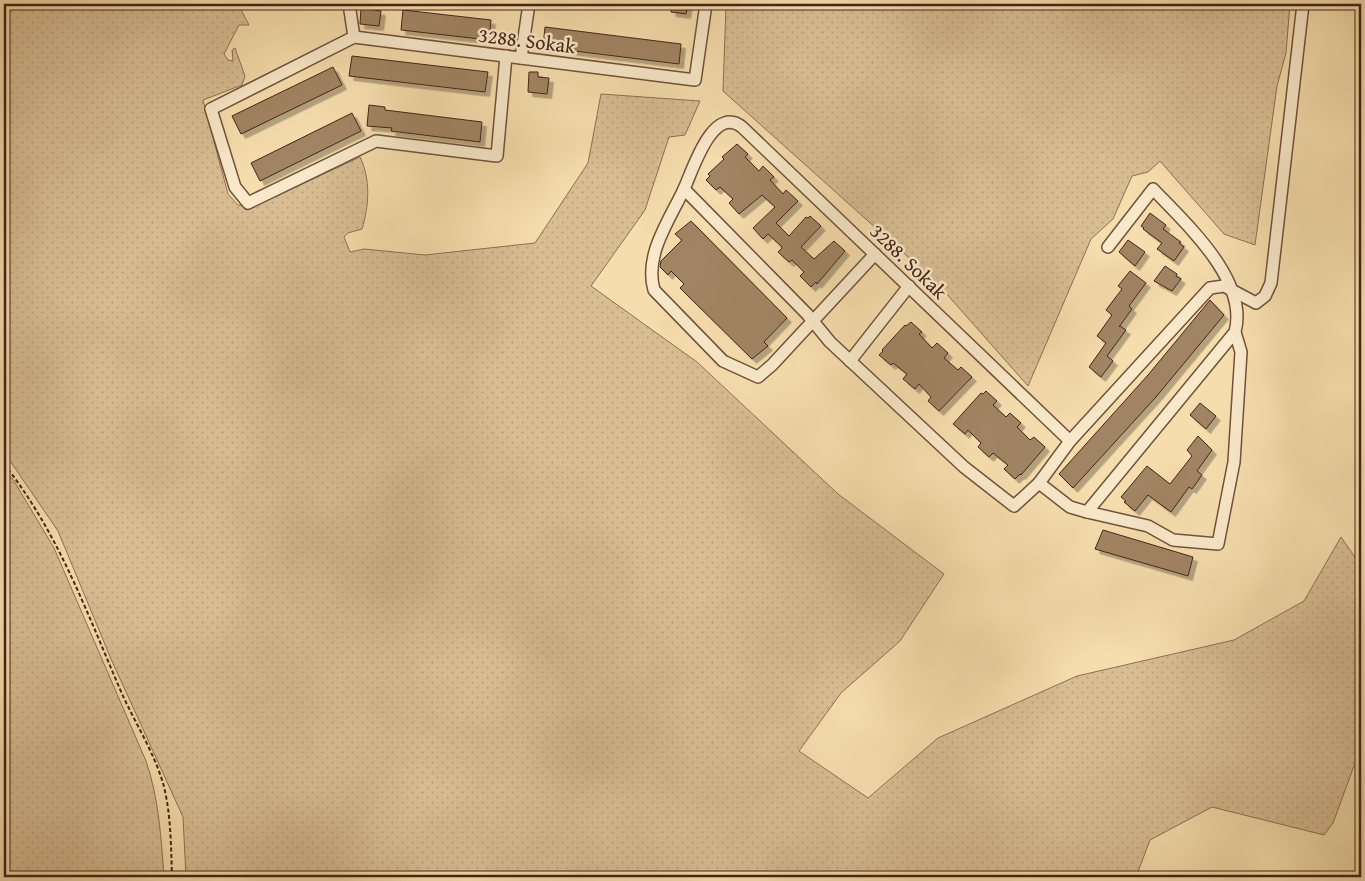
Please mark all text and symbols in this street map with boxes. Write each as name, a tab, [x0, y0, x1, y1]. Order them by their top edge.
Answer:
street label: 3288. Sokak	[477, 20, 578, 60]
street label: 3288. Sokak	[864, 217, 955, 306]

